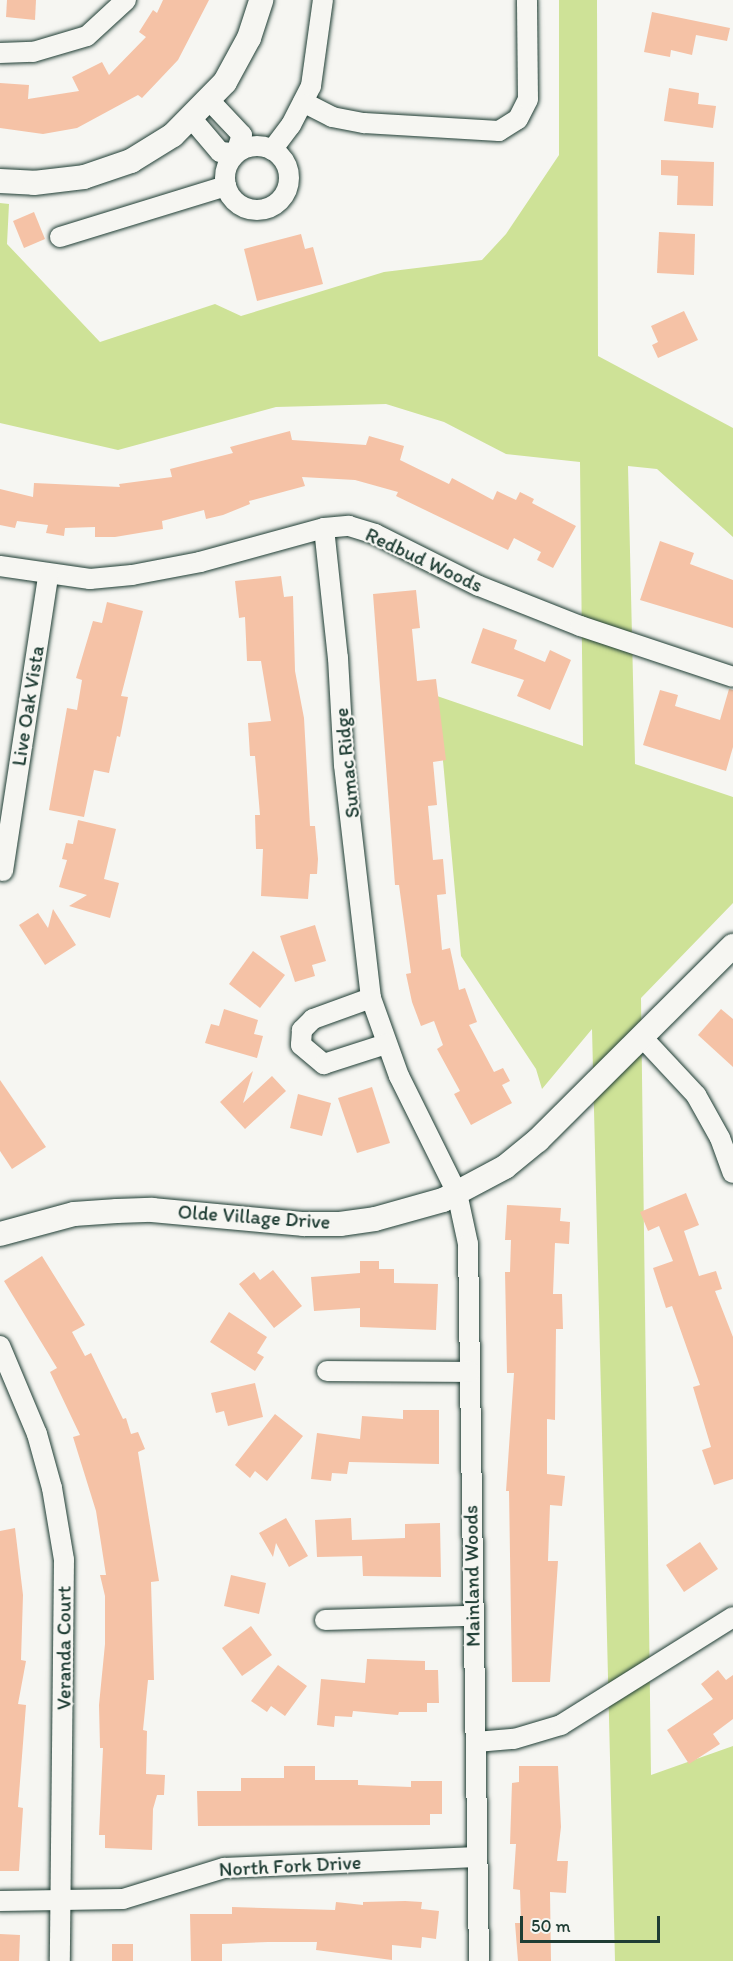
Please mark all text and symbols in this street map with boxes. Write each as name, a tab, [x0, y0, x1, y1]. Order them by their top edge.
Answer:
street label: Redbud Woods	[362, 522, 486, 598]
street label: Live Oak Vista	[7, 644, 49, 768]
street label: Sumac Ridge	[329, 707, 365, 819]
street label: Olde Village Drive	[177, 1200, 331, 1234]
street label: Mainland Woods	[459, 1505, 485, 1647]
street label: Veranda Court	[52, 1586, 76, 1710]
street label: North Fork Drive	[219, 1850, 361, 1882]
scale bar	[523, 1904, 662, 1942]
text: 50 m	[531, 1915, 571, 1937]

